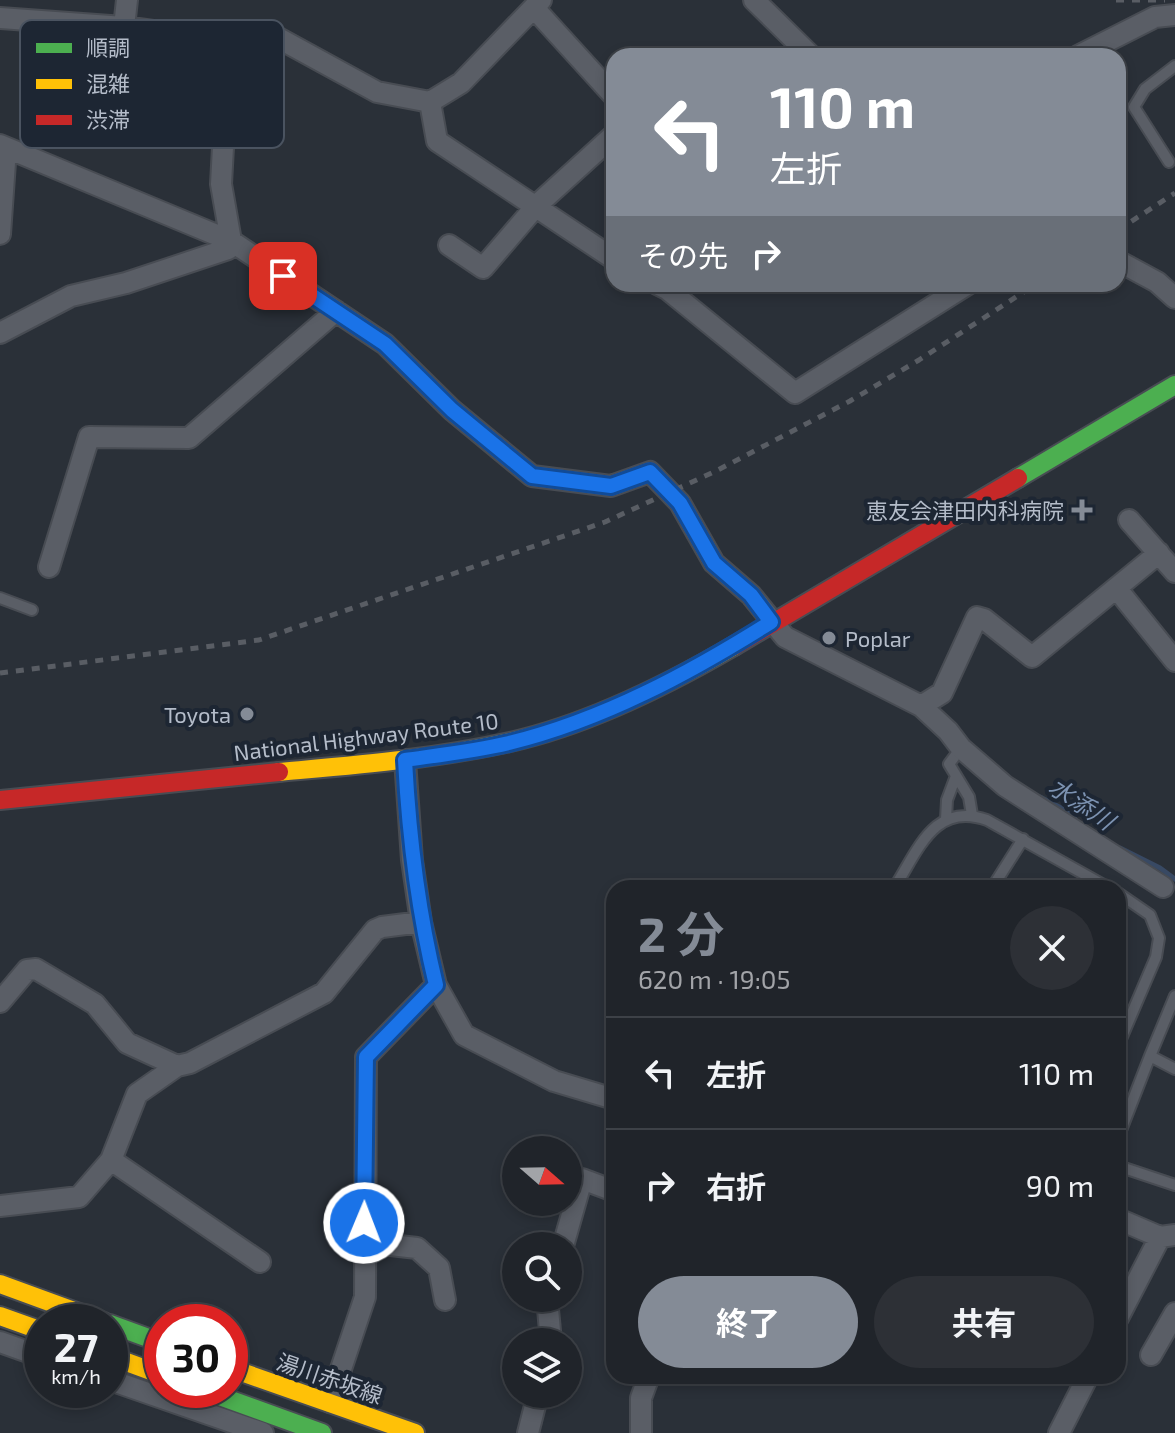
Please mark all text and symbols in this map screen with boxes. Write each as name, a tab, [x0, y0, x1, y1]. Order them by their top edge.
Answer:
legend	[20, 20, 284, 148]
text: 順調	[86, 34, 130, 60]
text: 混雑	[86, 70, 130, 96]
text: 110 m	[770, 72, 915, 139]
icon: left	[638, 80, 742, 184]
text: 渋滞	[86, 106, 130, 132]
text: 左折	[770, 146, 842, 189]
icon: right	[744, 232, 788, 276]
text: その先	[638, 237, 728, 273]
pin	[249, 242, 317, 310]
icon: arrive	[261, 254, 305, 298]
place label: 恵友会津田内科病院	[866, 497, 1064, 523]
marker: 恵友会津田内科病院	[1071, 499, 1093, 521]
place label: Poplar	[845, 625, 911, 651]
marker: Poplar	[820, 629, 838, 647]
place label: Toyota	[164, 701, 231, 727]
marker: Toyota	[238, 705, 256, 723]
street label: National Highway Route 10	[232, 707, 500, 765]
water label: 水添川	[1044, 771, 1122, 837]
text: 2 分	[638, 904, 724, 962]
button: close	[1010, 906, 1094, 990]
text: 620 m · 19:05	[638, 963, 790, 994]
icon: left	[638, 1051, 682, 1095]
text: 110 m	[1019, 1055, 1094, 1091]
text: 左折	[706, 1056, 766, 1092]
north arrow	[502, 1136, 582, 1216]
map controls	[502, 1136, 582, 1408]
icon: right	[638, 1163, 682, 1207]
text: 90 m	[1026, 1167, 1094, 1203]
text: 右折	[706, 1168, 766, 1204]
position arrow	[322, 1181, 406, 1265]
button: search	[502, 1232, 582, 1312]
button: 終了	[638, 1276, 858, 1368]
button: 共有	[874, 1276, 1094, 1368]
speed limit sign: 30	[144, 1304, 248, 1408]
text: 27	[54, 1322, 98, 1370]
button: layers	[502, 1328, 582, 1408]
street label: 湯川赤坂線	[274, 1348, 386, 1408]
text: km/h	[51, 1364, 101, 1388]

